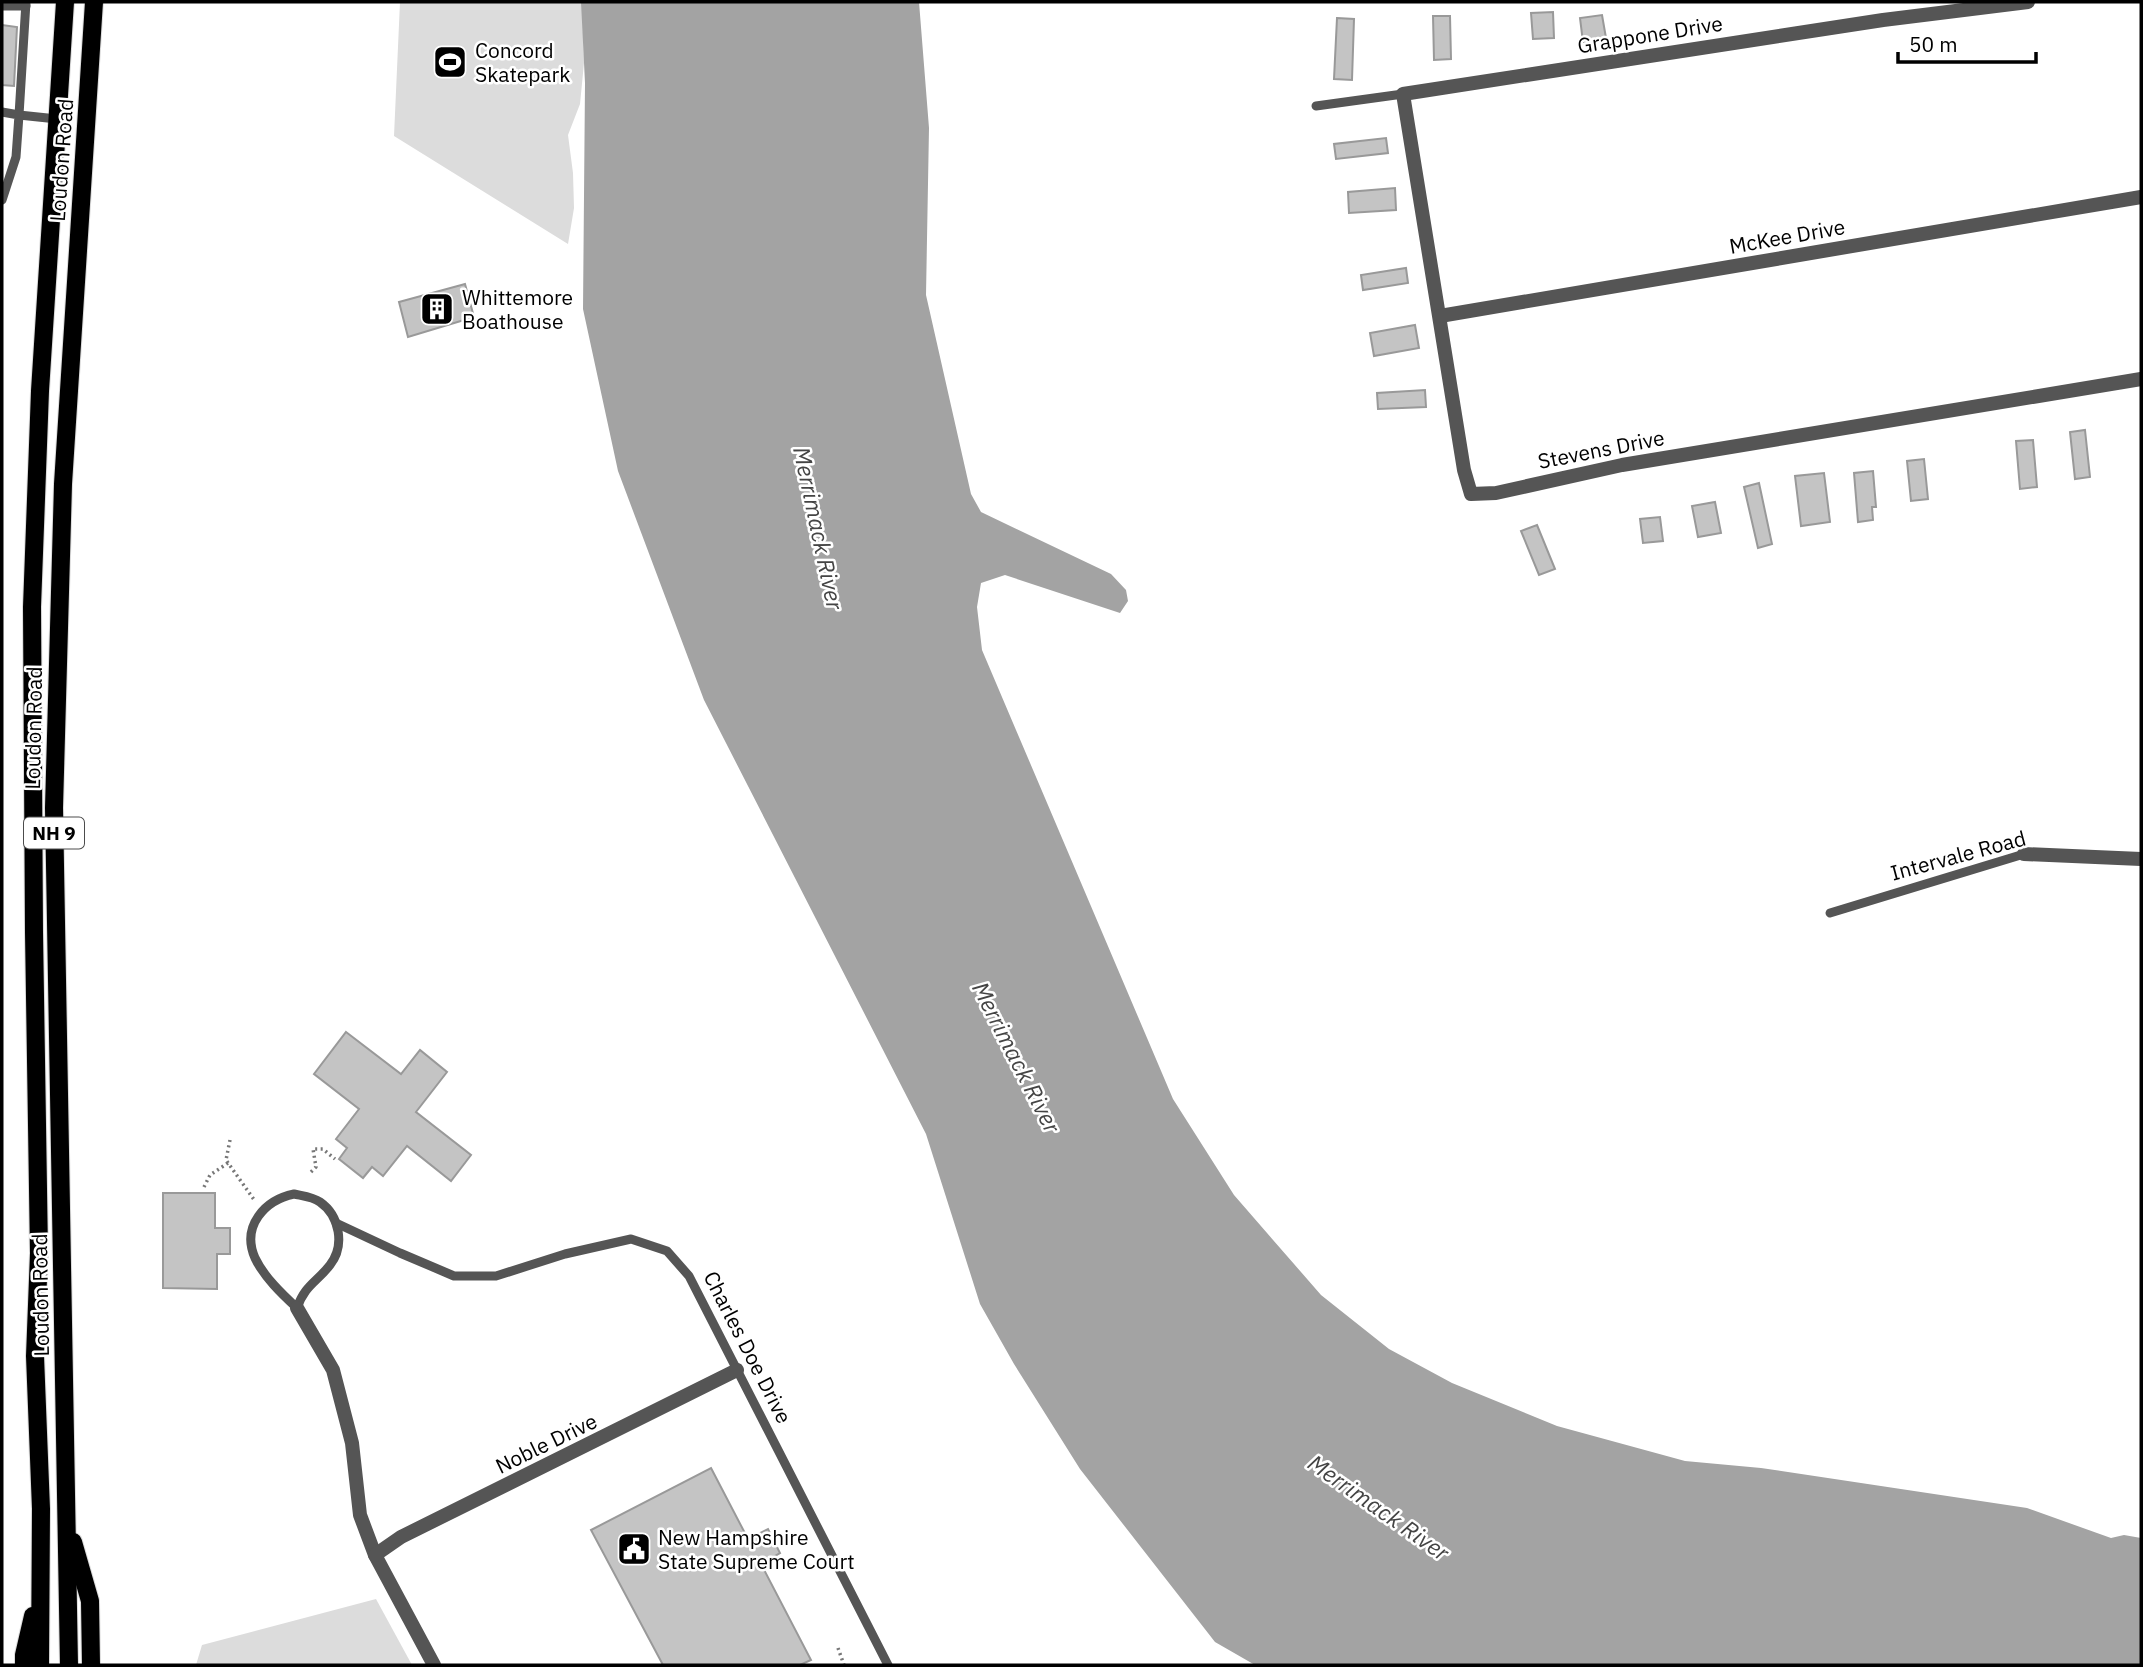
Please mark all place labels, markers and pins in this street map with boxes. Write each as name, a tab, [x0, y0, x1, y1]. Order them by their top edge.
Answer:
place label: Concord Skatepark	[475, 36, 570, 88]
sports icon: Concord Skatepark	[431, 43, 469, 81]
place label: Whittemore Boathouse	[462, 283, 573, 335]
building icon: Whittemore Boathouse	[418, 290, 456, 328]
place label: New Hampshire State Supreme Court	[658, 1523, 855, 1575]
public building icon: New Hampshire State Supreme Court	[615, 1530, 653, 1568]

